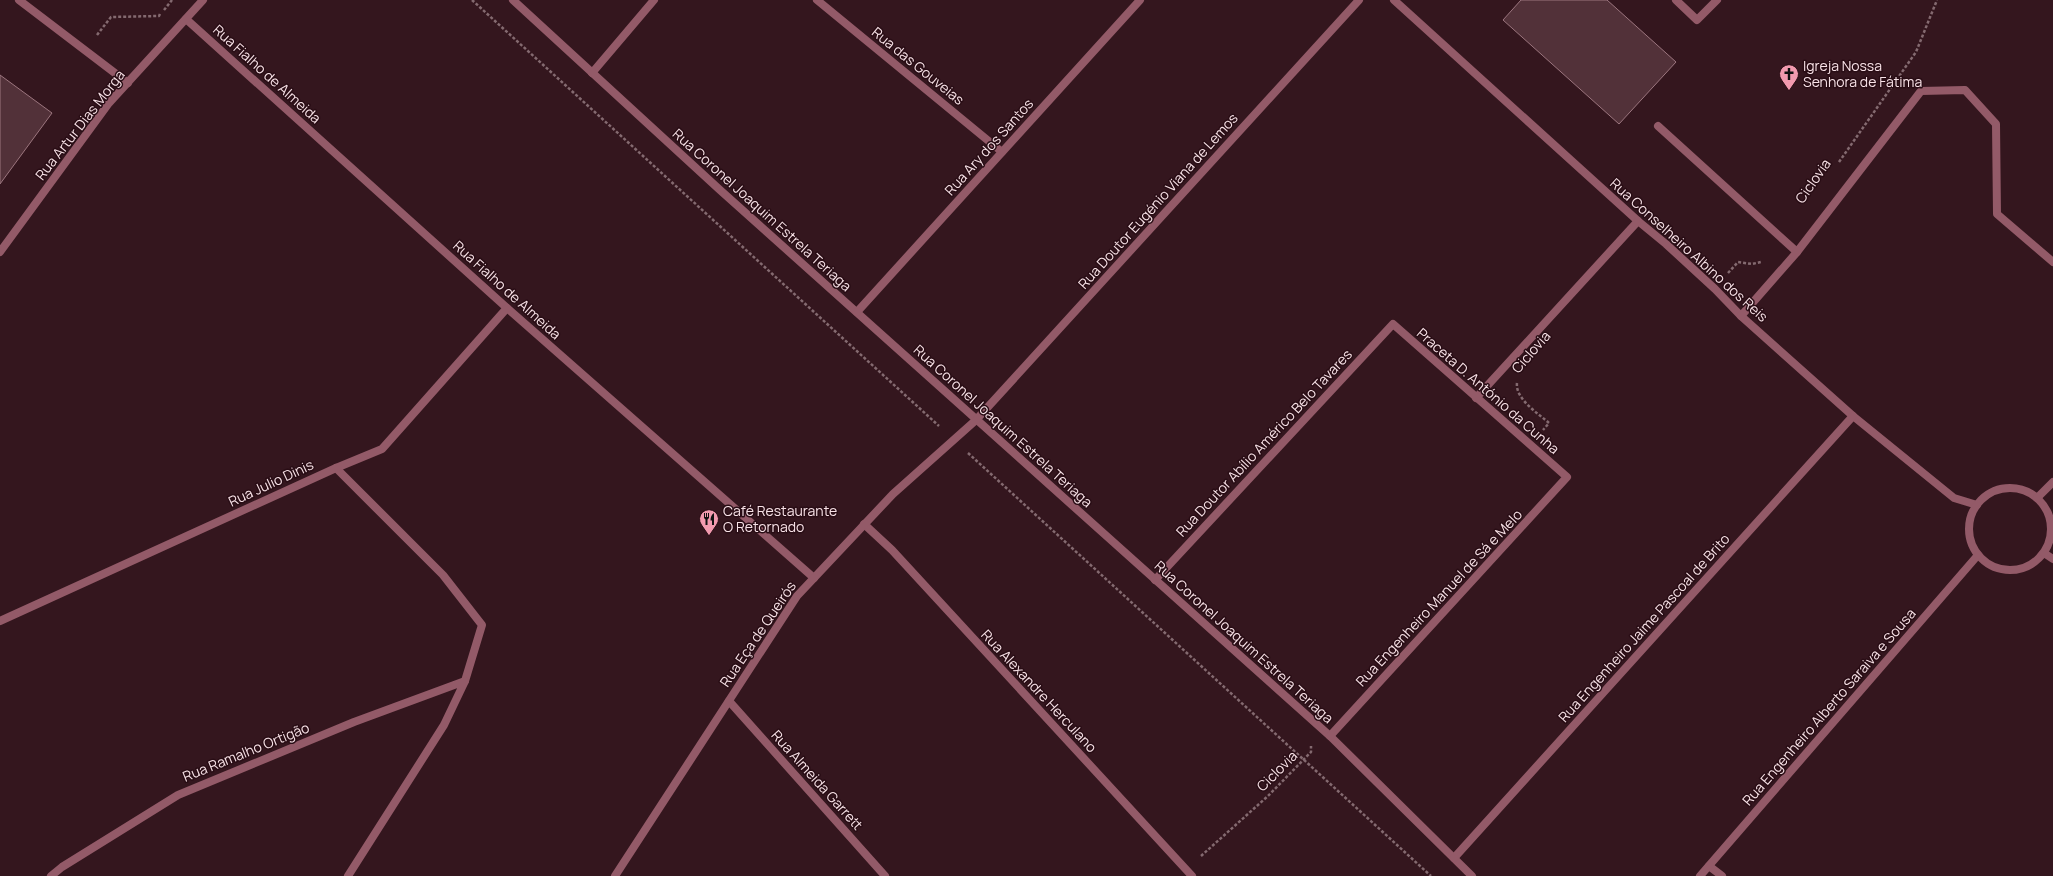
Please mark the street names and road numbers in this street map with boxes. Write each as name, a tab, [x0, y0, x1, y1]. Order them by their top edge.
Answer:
street label: Rua Fialho de Almeida	[209, 20, 325, 127]
street label: Rua das Gouveias	[868, 22, 969, 109]
street label: Rua Artur Dias Morga	[31, 66, 129, 184]
street label: Rua Ary dos Santos	[940, 94, 1037, 199]
street label: Rua Doutor Eugénio Viana de Lemos	[1074, 109, 1242, 293]
street label: Rua Coronel Joaquim Estrela Teriaga	[669, 124, 856, 295]
street label: Ciclovia	[1790, 155, 1835, 207]
street label: Rua Conselheiro Albino dos Reis	[1606, 174, 1772, 326]
street label: Rua Fialho de Almeida	[449, 236, 565, 343]
street label: Praceta D. António da Cunha	[1413, 323, 1564, 458]
street label: Ciclovia	[1507, 326, 1554, 377]
street label: Rua Coronel Joaquim Estrela Teriaga	[910, 340, 1097, 511]
street label: Rua Doutor Abílio Américo Belo Tavares	[1171, 345, 1356, 541]
street label: Rua Julio Dinis	[225, 455, 316, 511]
street label: Rua Engenheiro Manuel de Sá e Melo	[1351, 505, 1526, 690]
street label: Rua Engenheiro Jaime Pascoal de Brito	[1554, 529, 1733, 726]
street label: Rua Coronel Joaquim Estrela Teriaga	[1151, 556, 1338, 727]
street label: Rua Eça de Queirós	[715, 577, 800, 690]
street label: Rua Engenheiro Alberto Saraiva e Sousa	[1738, 604, 1920, 809]
street label: Rua Alexandre Herculano	[977, 625, 1101, 756]
street label: Rua Ramalho Ortigão	[180, 717, 312, 786]
street label: Rua Almeida Garrett	[767, 726, 867, 834]
street label: Ciclovia	[1252, 746, 1301, 795]

